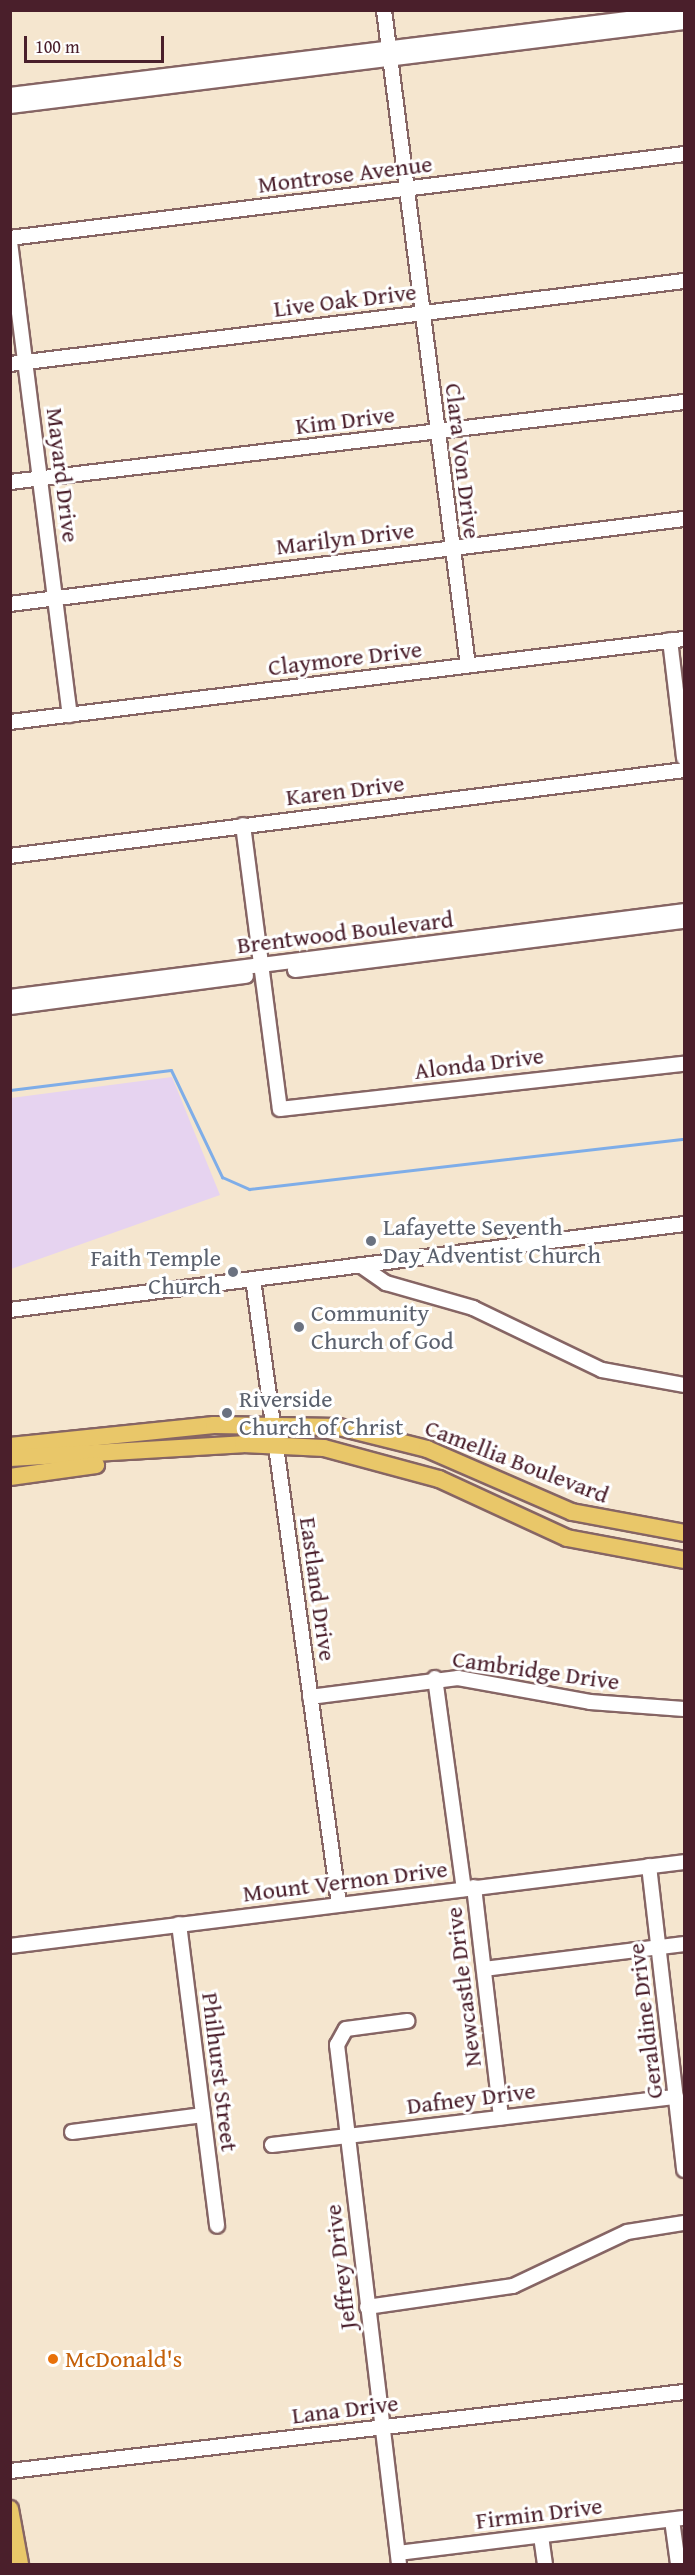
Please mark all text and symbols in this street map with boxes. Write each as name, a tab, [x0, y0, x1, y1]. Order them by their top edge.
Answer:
scale bar	[27, 24, 166, 62]
text: 100 m	[35, 33, 80, 60]
street label: Montrose Avenue	[256, 149, 434, 199]
street label: Live Oak Drive	[272, 277, 418, 323]
street label: Clara Von Drive	[439, 382, 487, 540]
street label: Kim Drive	[294, 400, 396, 440]
street label: Mayard Drive	[40, 406, 86, 544]
street label: Marilyn Drive	[274, 515, 416, 561]
street label: Claymore Drive	[266, 634, 424, 682]
street label: Karen Drive	[284, 768, 406, 812]
street label: Brentwood Boulevard	[235, 904, 455, 960]
street label: Alonda Drive	[413, 1041, 545, 1085]
place label: Lafayette Seventh Day Adventist Church	[383, 1213, 601, 1269]
marker: Lafayette Seventh Day Adventist Church	[364, 1234, 378, 1248]
place label: Faith Temple Church	[91, 1244, 221, 1300]
marker: Faith Temple Church	[226, 1265, 240, 1279]
place label: Community Church of God	[311, 1299, 454, 1355]
marker: Community Church of God	[292, 1320, 306, 1334]
place label: Riverside Church of Christ	[239, 1385, 403, 1441]
marker: Riverside Church of Christ	[220, 1406, 234, 1420]
street label: Camellia Boulevard	[421, 1413, 613, 1509]
street label: Eastland Drive	[294, 1515, 342, 1663]
street label: Cambridge Drive	[451, 1644, 621, 1696]
street label: Mount Vernon Drive	[241, 1854, 449, 1908]
street label: Newcastle Drive	[439, 1905, 487, 2069]
street label: Geraldine Drive	[621, 1942, 669, 2100]
street label: Philhurst Street	[196, 1991, 244, 2153]
street label: Dafney Drive	[405, 2076, 537, 2120]
street label: Jeffrey Drive	[318, 2203, 362, 2331]
place label: McDonald's	[65, 2345, 182, 2373]
marker: McDonald's	[46, 2352, 60, 2366]
street label: Lana Drive	[290, 2388, 400, 2430]
street label: Firmin Drive	[474, 2491, 604, 2535]

